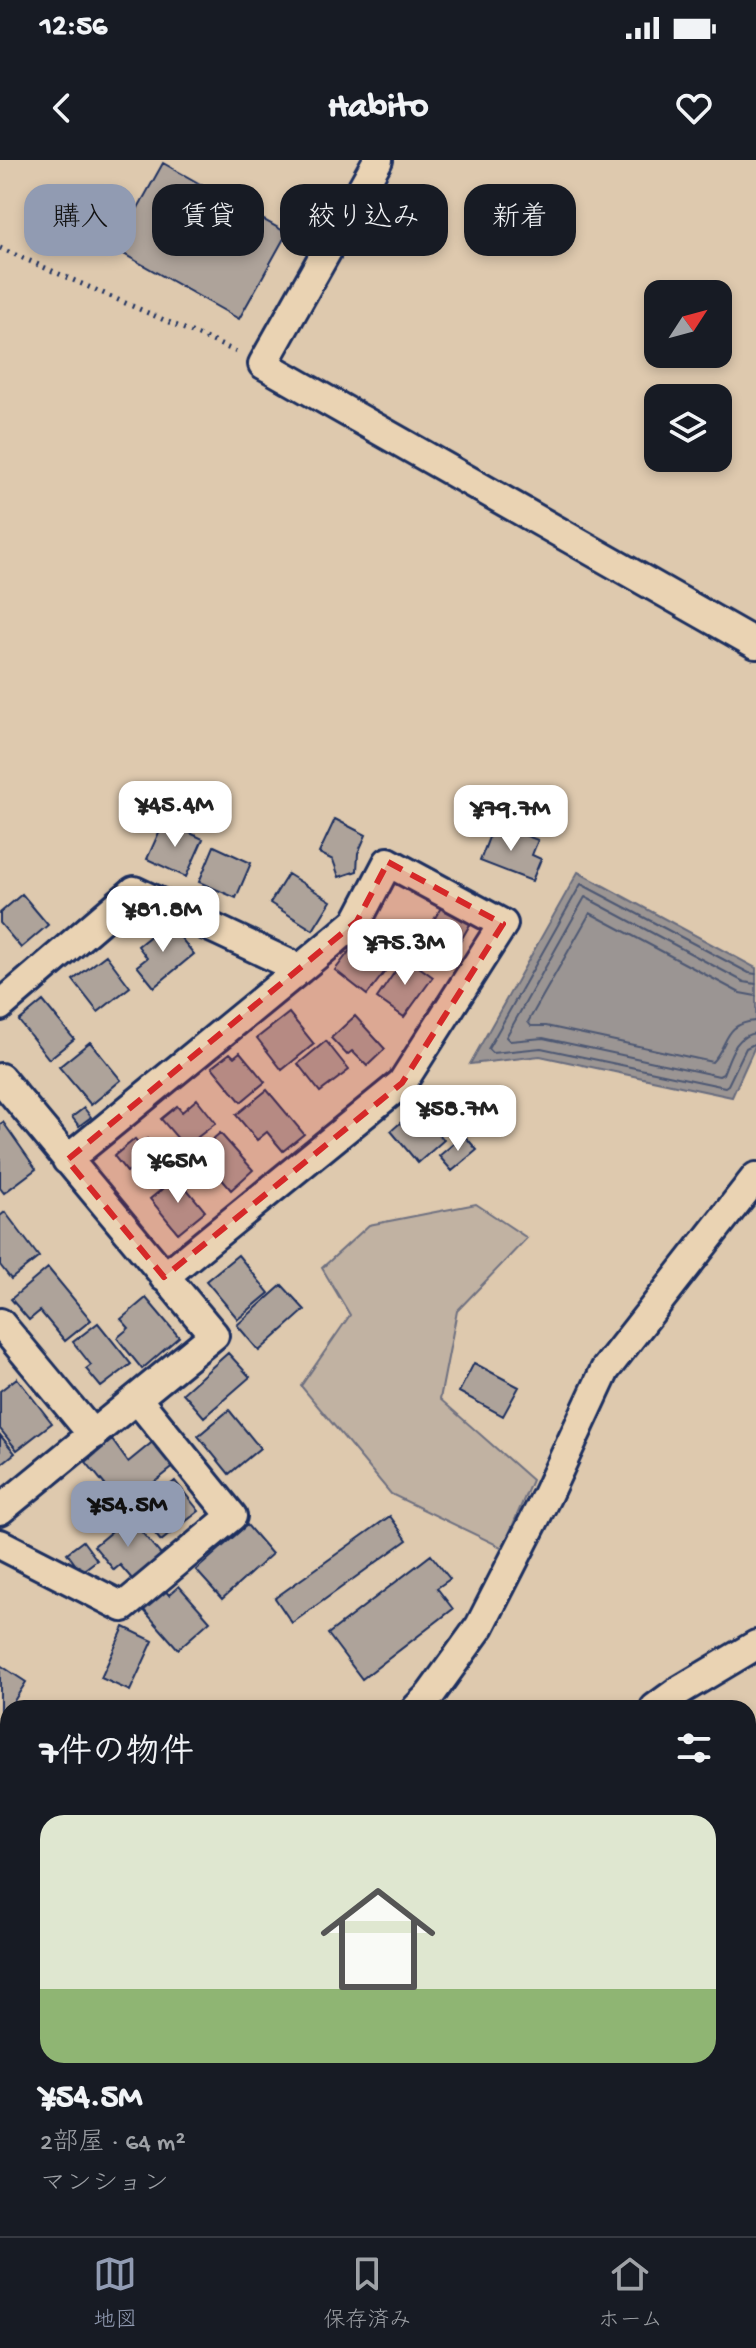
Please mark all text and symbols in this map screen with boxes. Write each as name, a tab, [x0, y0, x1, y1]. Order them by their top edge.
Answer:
text: 12:56	[40, 11, 107, 46]
icon: back	[40, 86, 84, 130]
icon: heart	[672, 86, 716, 130]
text: Habito	[328, 87, 428, 130]
chip: 購入	[24, 184, 136, 256]
chip: 賃貸	[152, 184, 264, 256]
chip: 絞り込み	[280, 184, 448, 256]
chip: 新着	[464, 184, 576, 256]
north arrow	[644, 280, 732, 368]
map controls	[644, 280, 732, 472]
button: layers	[644, 384, 732, 472]
pin: ¥45.4M	[110, 781, 240, 849]
pin: ¥79.7M	[446, 785, 576, 853]
text: ¥45.4M	[137, 791, 213, 822]
text: ¥79.7M	[472, 795, 550, 826]
pin: ¥81.8M	[98, 886, 228, 954]
text: ¥81.8M	[124, 896, 202, 927]
pin: ¥75.3M	[340, 919, 470, 987]
text: ¥75.3M	[366, 929, 444, 960]
pin: ¥58.7M	[393, 1085, 523, 1153]
text: ¥58.7M	[418, 1095, 498, 1126]
pin: ¥65M	[131, 1137, 225, 1205]
text: ¥65M	[150, 1147, 206, 1178]
pin: ¥54.5M	[63, 1481, 193, 1549]
text: ¥54.5M	[89, 1491, 167, 1522]
icon: filters	[672, 1726, 716, 1770]
text: 7件の物件	[40, 1735, 194, 1775]
icon: home	[306, 1867, 450, 2011]
text: ¥54.5M	[40, 2079, 142, 2119]
text: 2部屋 · 64 m²	[40, 2129, 186, 2160]
text: マンション	[40, 2170, 169, 2201]
tab: 地図	[93, 2252, 137, 2335]
tab: 保存済み	[323, 2252, 411, 2335]
tab: ホーム	[598, 2252, 663, 2335]

